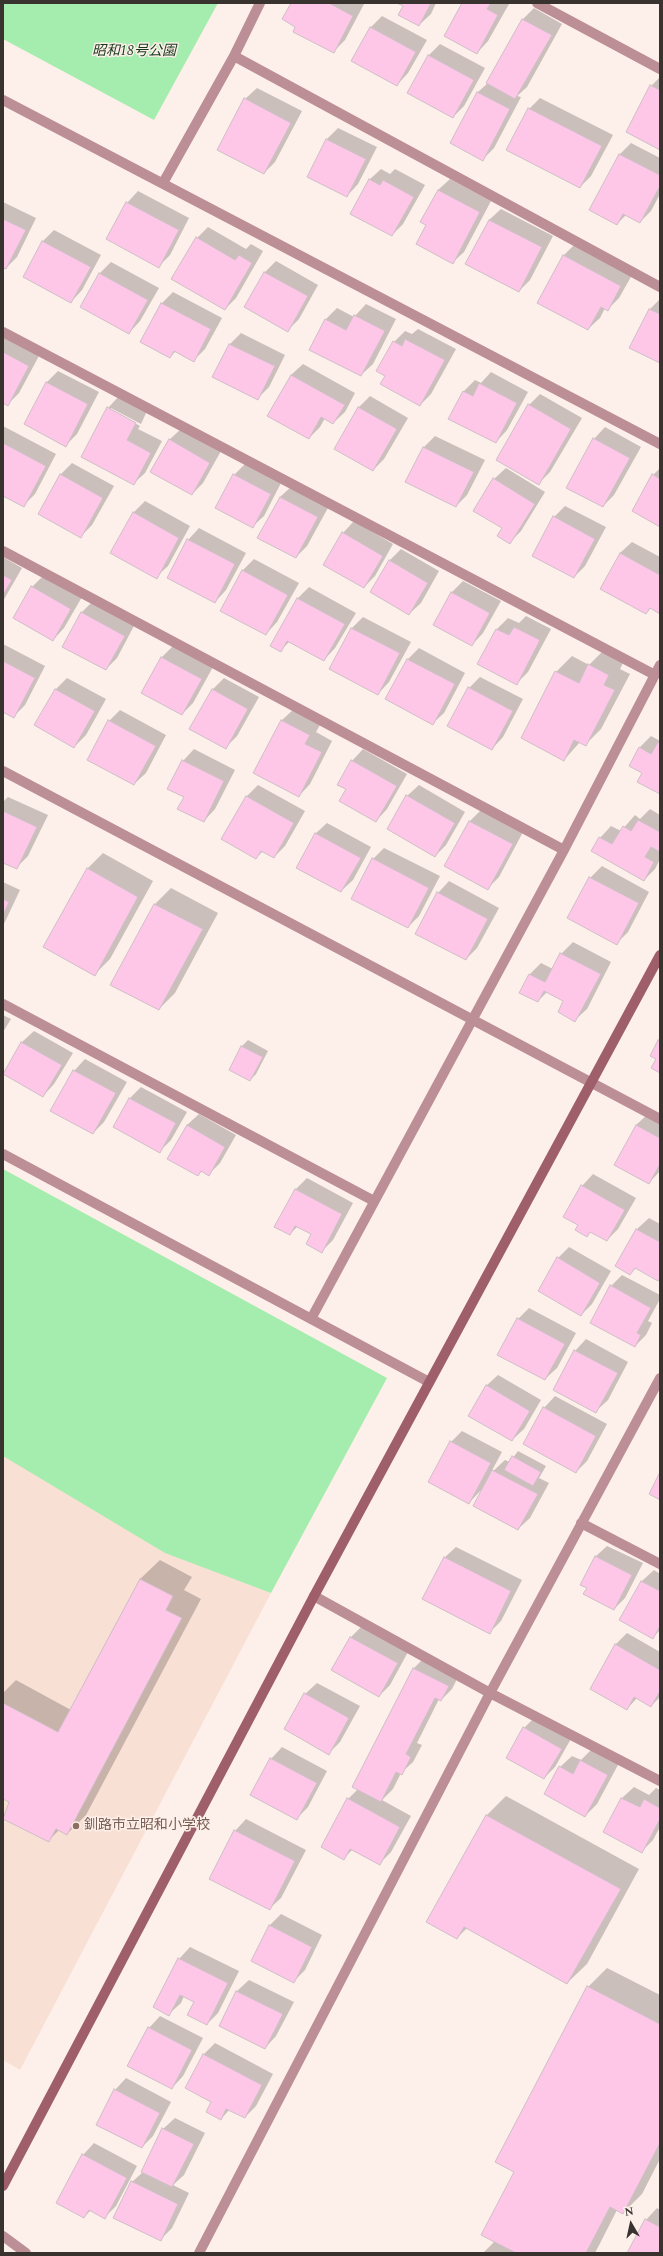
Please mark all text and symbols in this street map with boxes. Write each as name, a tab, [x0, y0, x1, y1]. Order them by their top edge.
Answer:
park label: 昭和18号公園	[92, 44, 176, 60]
place label: 釧路市立昭和小学校	[84, 1818, 210, 1834]
marker: 釧路市立昭和小学校	[71, 1821, 81, 1831]
text: N	[623, 2203, 635, 2221]
north arrow	[611, 2204, 651, 2244]

